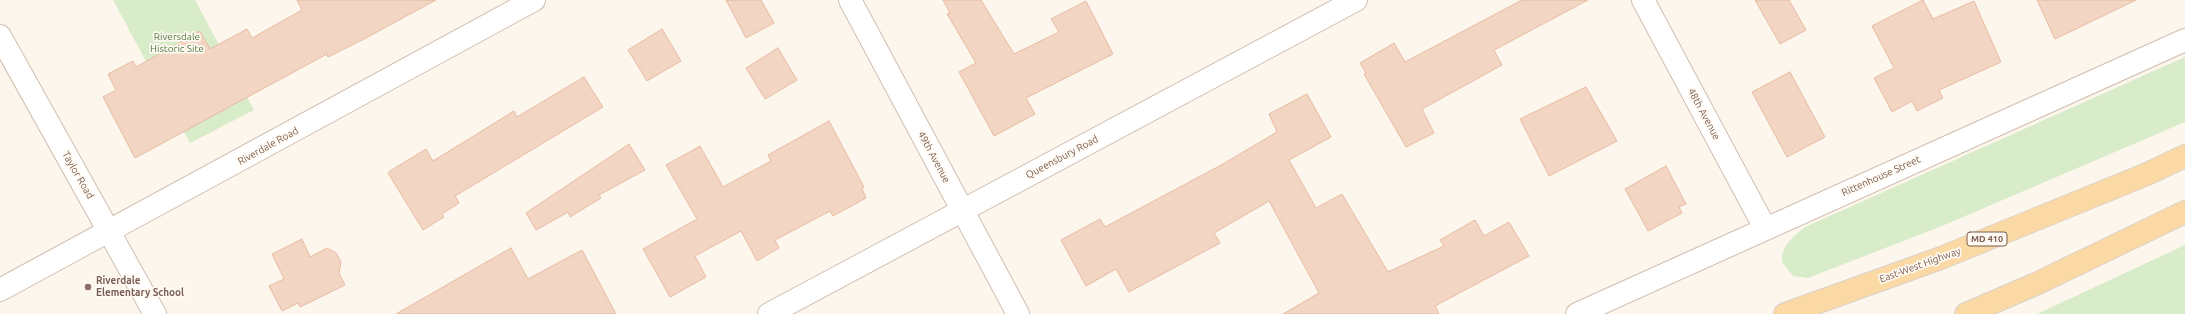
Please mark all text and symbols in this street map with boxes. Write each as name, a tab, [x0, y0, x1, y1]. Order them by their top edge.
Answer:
park label: Riversdale Historic Site	[150, 31, 204, 54]
street label: 48th Avenue	[1685, 86, 1723, 142]
street label: Riverdale Road	[236, 124, 300, 168]
street label: 49th Avenue	[915, 129, 953, 185]
street label: Queensbury Road	[1024, 133, 1100, 181]
street label: Taylor Road	[60, 149, 96, 201]
street label: Rittenhouse Street	[1840, 153, 1922, 199]
road number: MD 410	[1967, 232, 2007, 246]
street label: East-West Highway	[1878, 245, 1962, 285]
place label: Riverdale Elementary School	[96, 275, 184, 298]
marker: Riverdale Elementary School	[83, 282, 93, 292]

